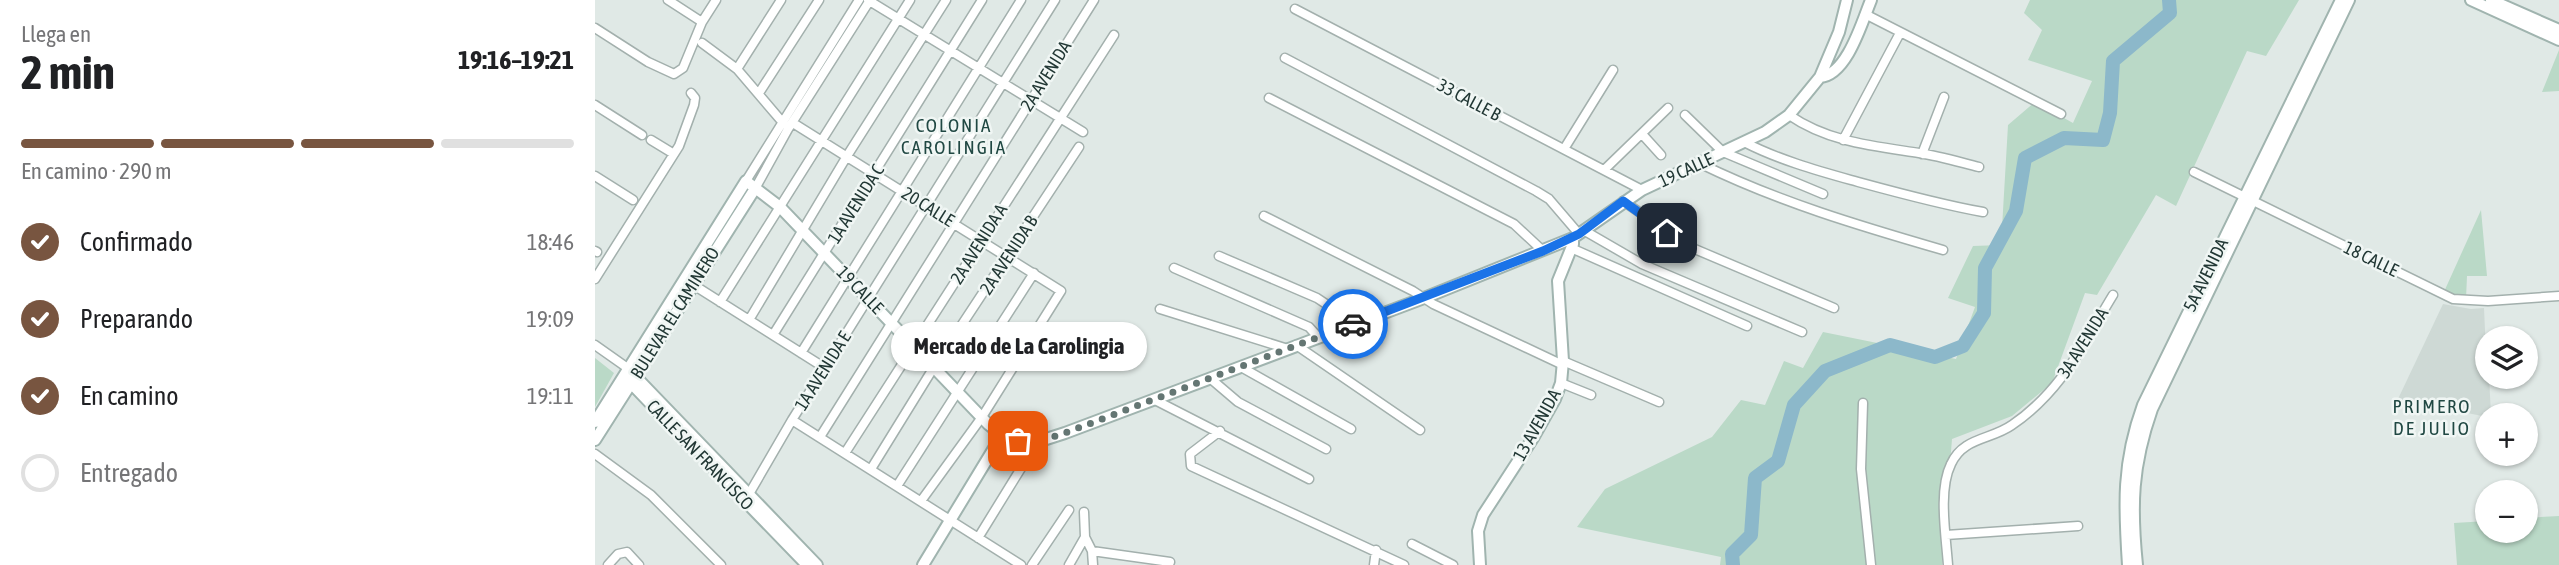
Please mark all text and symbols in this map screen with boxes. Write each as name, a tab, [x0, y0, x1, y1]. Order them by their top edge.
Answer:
text: Llega en	[21, 21, 91, 47]
street label: 2A AVENIDA	[1016, 37, 1075, 115]
text: 19:16–19:21	[458, 45, 574, 75]
text: 2 min	[21, 46, 115, 99]
street label: 33 CALLE B	[1434, 74, 1505, 125]
district label: COLONIA CAROLINGIA	[901, 114, 1007, 158]
street label: 19 CALLE	[1655, 148, 1717, 191]
text: En camino · 290 m	[21, 158, 172, 184]
street label: 1A AVENIDA C	[823, 160, 888, 247]
street label: 20 CALLE	[898, 182, 959, 231]
street label: 2A AVENIDA A	[946, 200, 1011, 288]
pin	[1637, 203, 1697, 263]
street label: 2A AVENIDA B	[975, 211, 1042, 298]
icon: home	[1648, 214, 1686, 252]
icon: check	[21, 223, 59, 261]
text: Confirmado	[80, 227, 193, 257]
text: 18:46	[527, 229, 574, 255]
street label: 5A AVENIDA	[2179, 235, 2232, 315]
street label: 18 CALLE	[2341, 236, 2402, 281]
street label: BULEVAR EL CAMINERO	[626, 243, 723, 382]
street label: 19 CALLE	[833, 262, 888, 318]
courier	[1318, 289, 1388, 359]
icon: check	[21, 300, 59, 338]
text: Preparando	[80, 304, 193, 334]
street label: 3A AVENIDA	[2053, 304, 2112, 382]
icon: car	[1334, 305, 1372, 343]
text: 19:09	[526, 306, 574, 332]
callout: Mercado de La Carolingia	[890, 322, 1146, 371]
map controls	[2475, 326, 2538, 543]
button: layers	[2475, 326, 2538, 389]
street label: 1A AVENIDA E	[790, 327, 855, 414]
text: Mercado de La Carolingia	[913, 333, 1125, 359]
icon: check	[21, 377, 59, 415]
text: En camino	[80, 381, 179, 411]
text: 19:11	[527, 383, 574, 409]
street label: 13 AVENIDA	[1508, 385, 1565, 464]
street label: CALLE SAN FRANCISCO	[643, 395, 758, 514]
district label: PRIMERO DE JULIO	[2393, 395, 2471, 439]
button: +	[2475, 403, 2538, 466]
pin	[988, 411, 1048, 471]
icon: bag	[999, 422, 1037, 460]
text: Entregado	[80, 458, 178, 488]
button: −	[2475, 480, 2538, 543]

